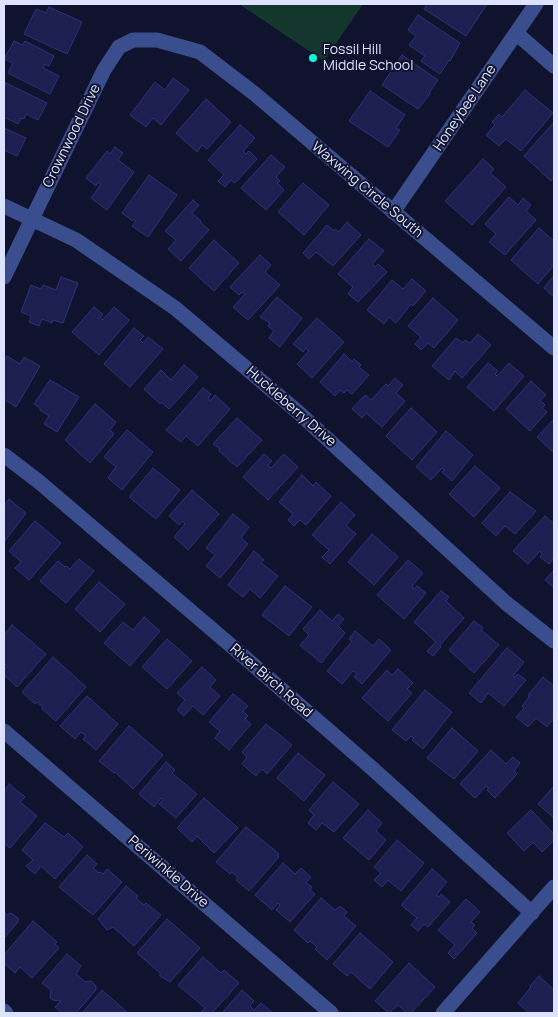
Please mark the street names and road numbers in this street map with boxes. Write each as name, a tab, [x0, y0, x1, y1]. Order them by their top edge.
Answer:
street label: Honeybee Lane	[430, 62, 500, 154]
street label: Crownwood Drive	[40, 82, 104, 190]
street label: Waxwing Circle South	[308, 139, 426, 241]
street label: Huckleberry Drive	[243, 363, 339, 451]
street label: River Birch Road	[226, 641, 316, 721]
street label: Periwinkle Drive	[124, 832, 212, 912]

